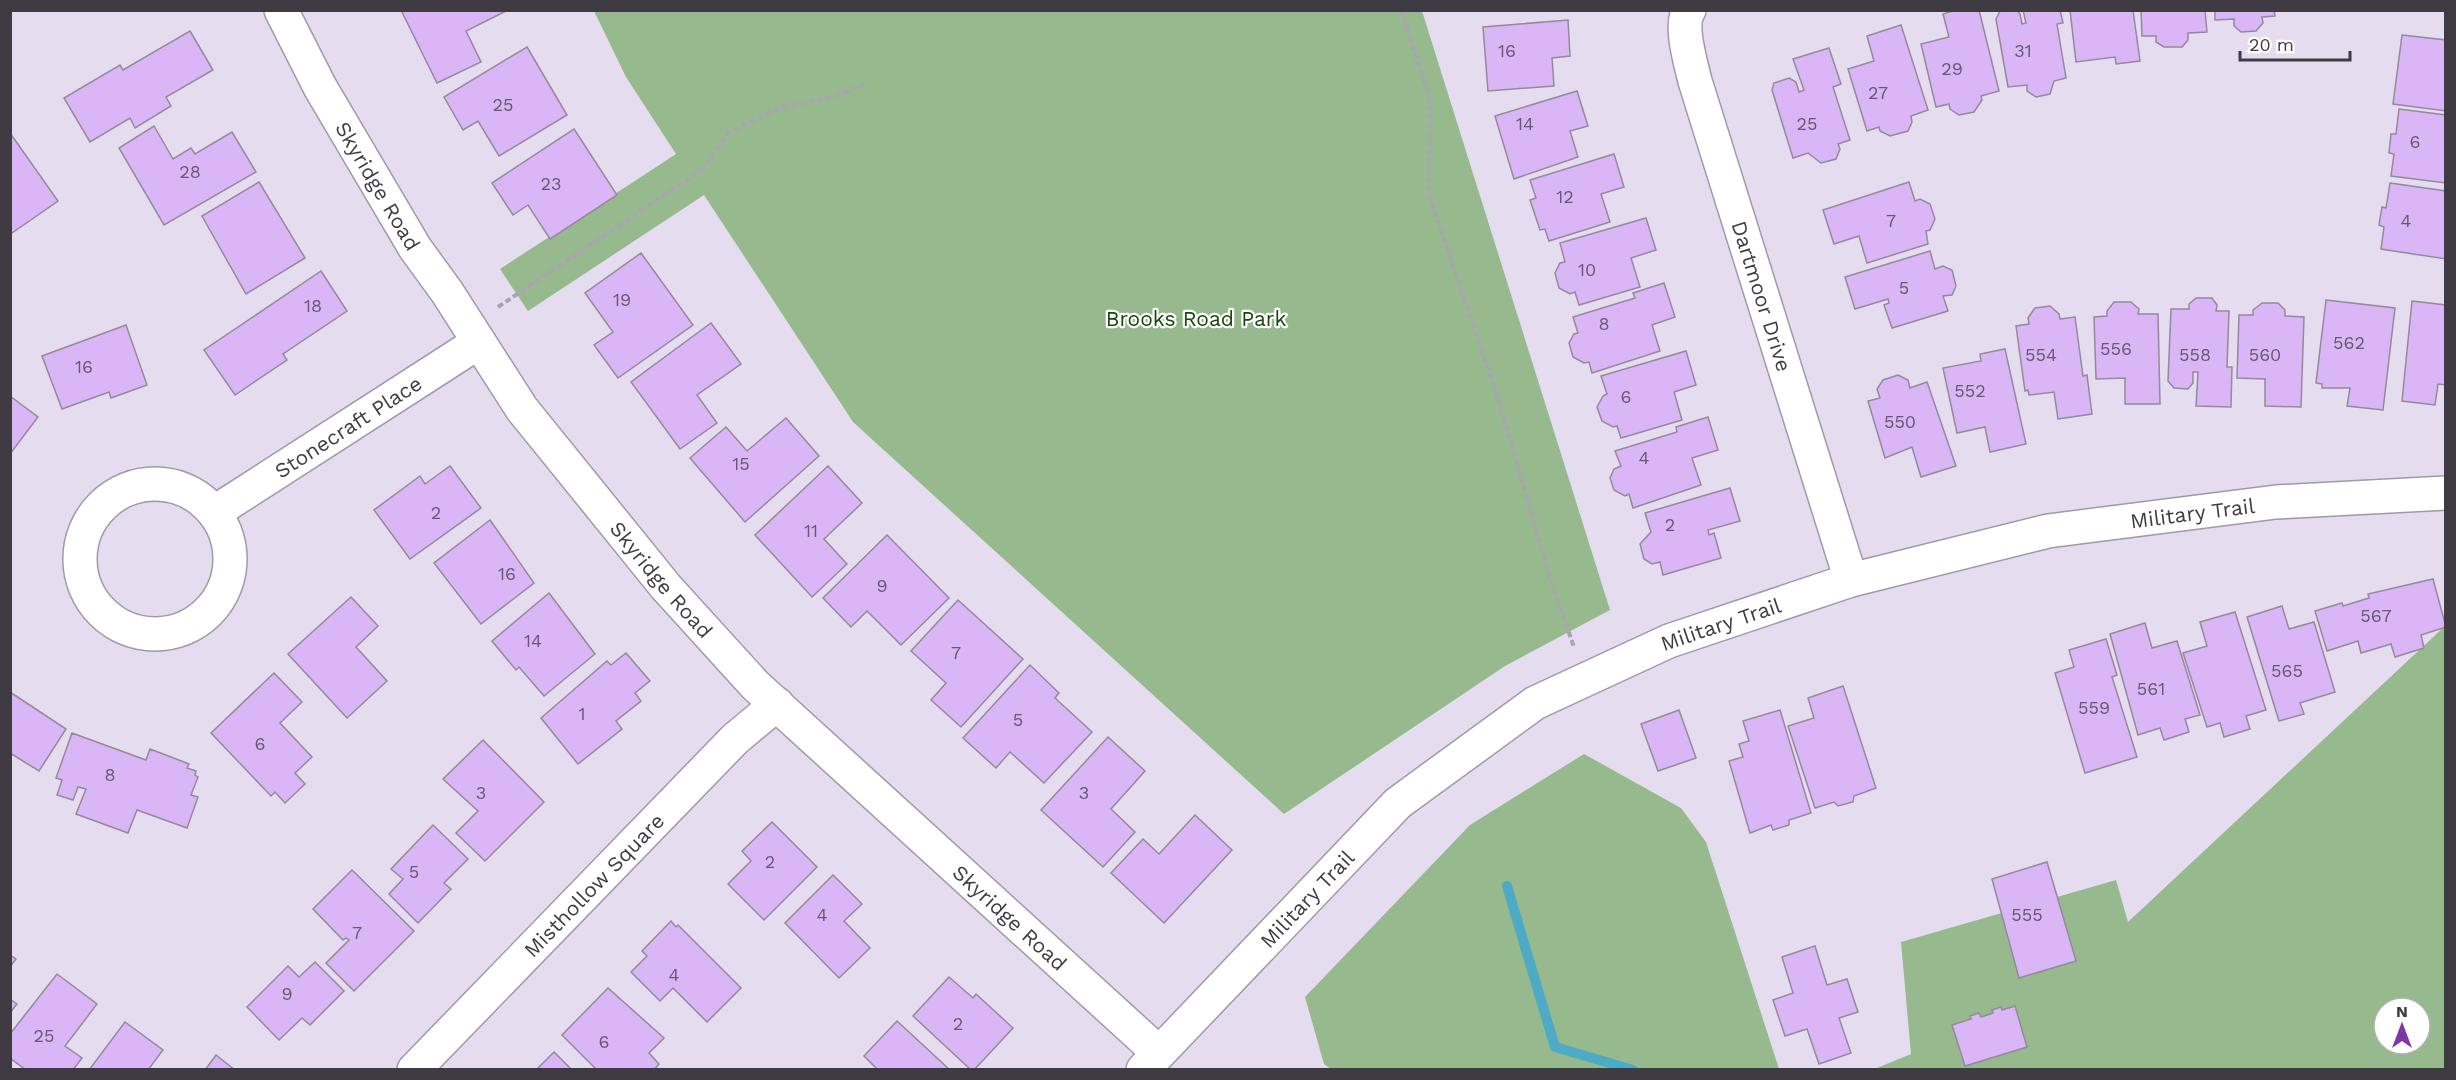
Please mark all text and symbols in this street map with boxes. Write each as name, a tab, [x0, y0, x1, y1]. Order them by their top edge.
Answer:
scale bar	[2240, 24, 2350, 62]
text: 20 m	[2249, 34, 2294, 55]
house number: 16	[1498, 40, 1516, 61]
house number: 31	[2014, 40, 2032, 61]
house number: 29	[1941, 58, 1963, 79]
house number: 27	[1868, 82, 1888, 103]
house number: 25	[493, 94, 513, 115]
house number: 14	[1516, 113, 1534, 134]
house number: 25	[1797, 113, 1817, 134]
street label: Skyridge Road	[331, 117, 426, 255]
house number: 6	[2410, 131, 2420, 152]
house number: 28	[179, 161, 201, 182]
house number: 23	[541, 173, 562, 194]
house number: 12	[1556, 186, 1574, 207]
house number: 7	[1886, 210, 1896, 231]
house number: 4	[2401, 210, 2412, 231]
street label: Dartmoor Drive	[1727, 218, 1798, 375]
house number: 10	[1578, 259, 1596, 280]
house number: 5	[1899, 277, 1909, 298]
house number: 19	[613, 289, 631, 310]
house number: 18	[304, 295, 322, 316]
park label: Brooks Road Park	[1106, 306, 1286, 331]
house number: 8	[1598, 313, 1610, 334]
house number: 562	[2333, 332, 2365, 353]
house number: 556	[2100, 338, 2132, 359]
house number: 554	[2025, 344, 2057, 365]
house number: 558	[2179, 344, 2211, 365]
house number: 560	[2249, 344, 2281, 365]
house number: 16	[75, 356, 93, 377]
street label: Stonecraft Place	[270, 370, 426, 483]
house number: 552	[1954, 380, 1986, 401]
house number: 6	[1621, 386, 1631, 407]
house number: 550	[1884, 411, 1916, 432]
house number: 4	[1639, 447, 1650, 468]
house number: 15	[732, 453, 750, 474]
street label: Military Trail	[2129, 492, 2257, 533]
house number: 2	[431, 502, 441, 523]
house number: 2	[1665, 514, 1675, 535]
street label: Skyridge Road	[605, 516, 718, 643]
house number: 11	[804, 520, 818, 541]
house number: 16	[498, 563, 516, 584]
house number: 9	[876, 575, 888, 596]
street label: Military Trail	[1657, 592, 1785, 655]
house number: 567	[2360, 605, 2392, 626]
house number: 14	[524, 630, 542, 651]
house number: 7	[951, 642, 961, 663]
house number: 565	[2271, 660, 2303, 681]
house number: 561	[2137, 678, 2165, 699]
house number: 559	[2078, 697, 2110, 718]
house number: 1	[578, 703, 586, 724]
house number: 5	[1013, 709, 1023, 730]
house number: 6	[255, 733, 265, 754]
house number: 8	[104, 764, 116, 785]
house number: 3	[476, 782, 486, 803]
house number: 3	[1079, 782, 1089, 803]
street label: Misthollow Square	[518, 808, 669, 962]
street label: Military Trail	[1254, 844, 1359, 953]
house number: 2	[765, 851, 775, 872]
street label: Skyridge Road	[948, 859, 1072, 976]
house number: 5	[409, 861, 419, 882]
house number: 4	[817, 904, 828, 925]
house number: 555	[2011, 904, 2043, 925]
house number: 7	[352, 922, 362, 943]
house number: 4	[669, 964, 680, 985]
house number: 9	[281, 983, 293, 1004]
north arrow	[2372, 996, 2432, 1056]
text: N	[2396, 1002, 2408, 1021]
house number: 2	[953, 1013, 963, 1034]
house number: 25	[34, 1025, 54, 1046]
house number: 6	[599, 1031, 609, 1052]

